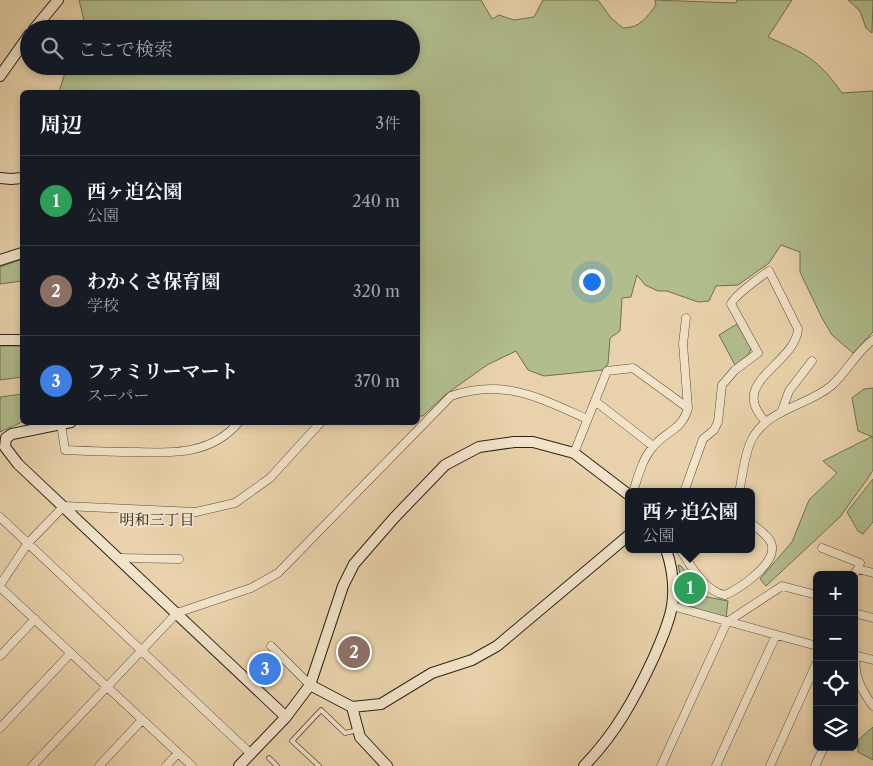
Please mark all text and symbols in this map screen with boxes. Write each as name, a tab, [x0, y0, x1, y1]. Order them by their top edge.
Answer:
search box	[20, 20, 420, 75]
icon: search	[38, 34, 66, 62]
text: ここで検索	[78, 38, 173, 61]
text: 周辺	[40, 112, 82, 137]
text: 3件	[375, 113, 400, 133]
text: 西ヶ迫公園	[87, 180, 182, 203]
text: 1	[52, 191, 60, 211]
text: 240 m	[352, 191, 400, 211]
text: 公園	[87, 205, 119, 225]
your location	[579, 269, 605, 295]
text: わかくさ保育園	[87, 270, 220, 293]
text: 2	[51, 281, 61, 301]
text: 320 m	[353, 281, 400, 301]
text: 学校	[87, 295, 119, 315]
text: ファミリーマート	[87, 360, 239, 383]
text: 3	[51, 371, 61, 391]
text: 370 m	[354, 371, 400, 391]
text: スーパー	[87, 385, 149, 405]
popup	[625, 488, 755, 553]
text: 西ヶ迫公園	[642, 500, 738, 523]
district label: 明和三丁目	[119, 510, 195, 529]
text: 公園	[642, 525, 675, 545]
pin: 1	[674, 569, 706, 607]
map controls	[813, 571, 858, 751]
button: +	[813, 571, 858, 616]
button: −	[813, 616, 858, 661]
pin: 2	[338, 633, 370, 671]
pin: 3	[249, 650, 281, 688]
button: locate	[813, 661, 858, 706]
button: layers	[813, 706, 858, 751]

